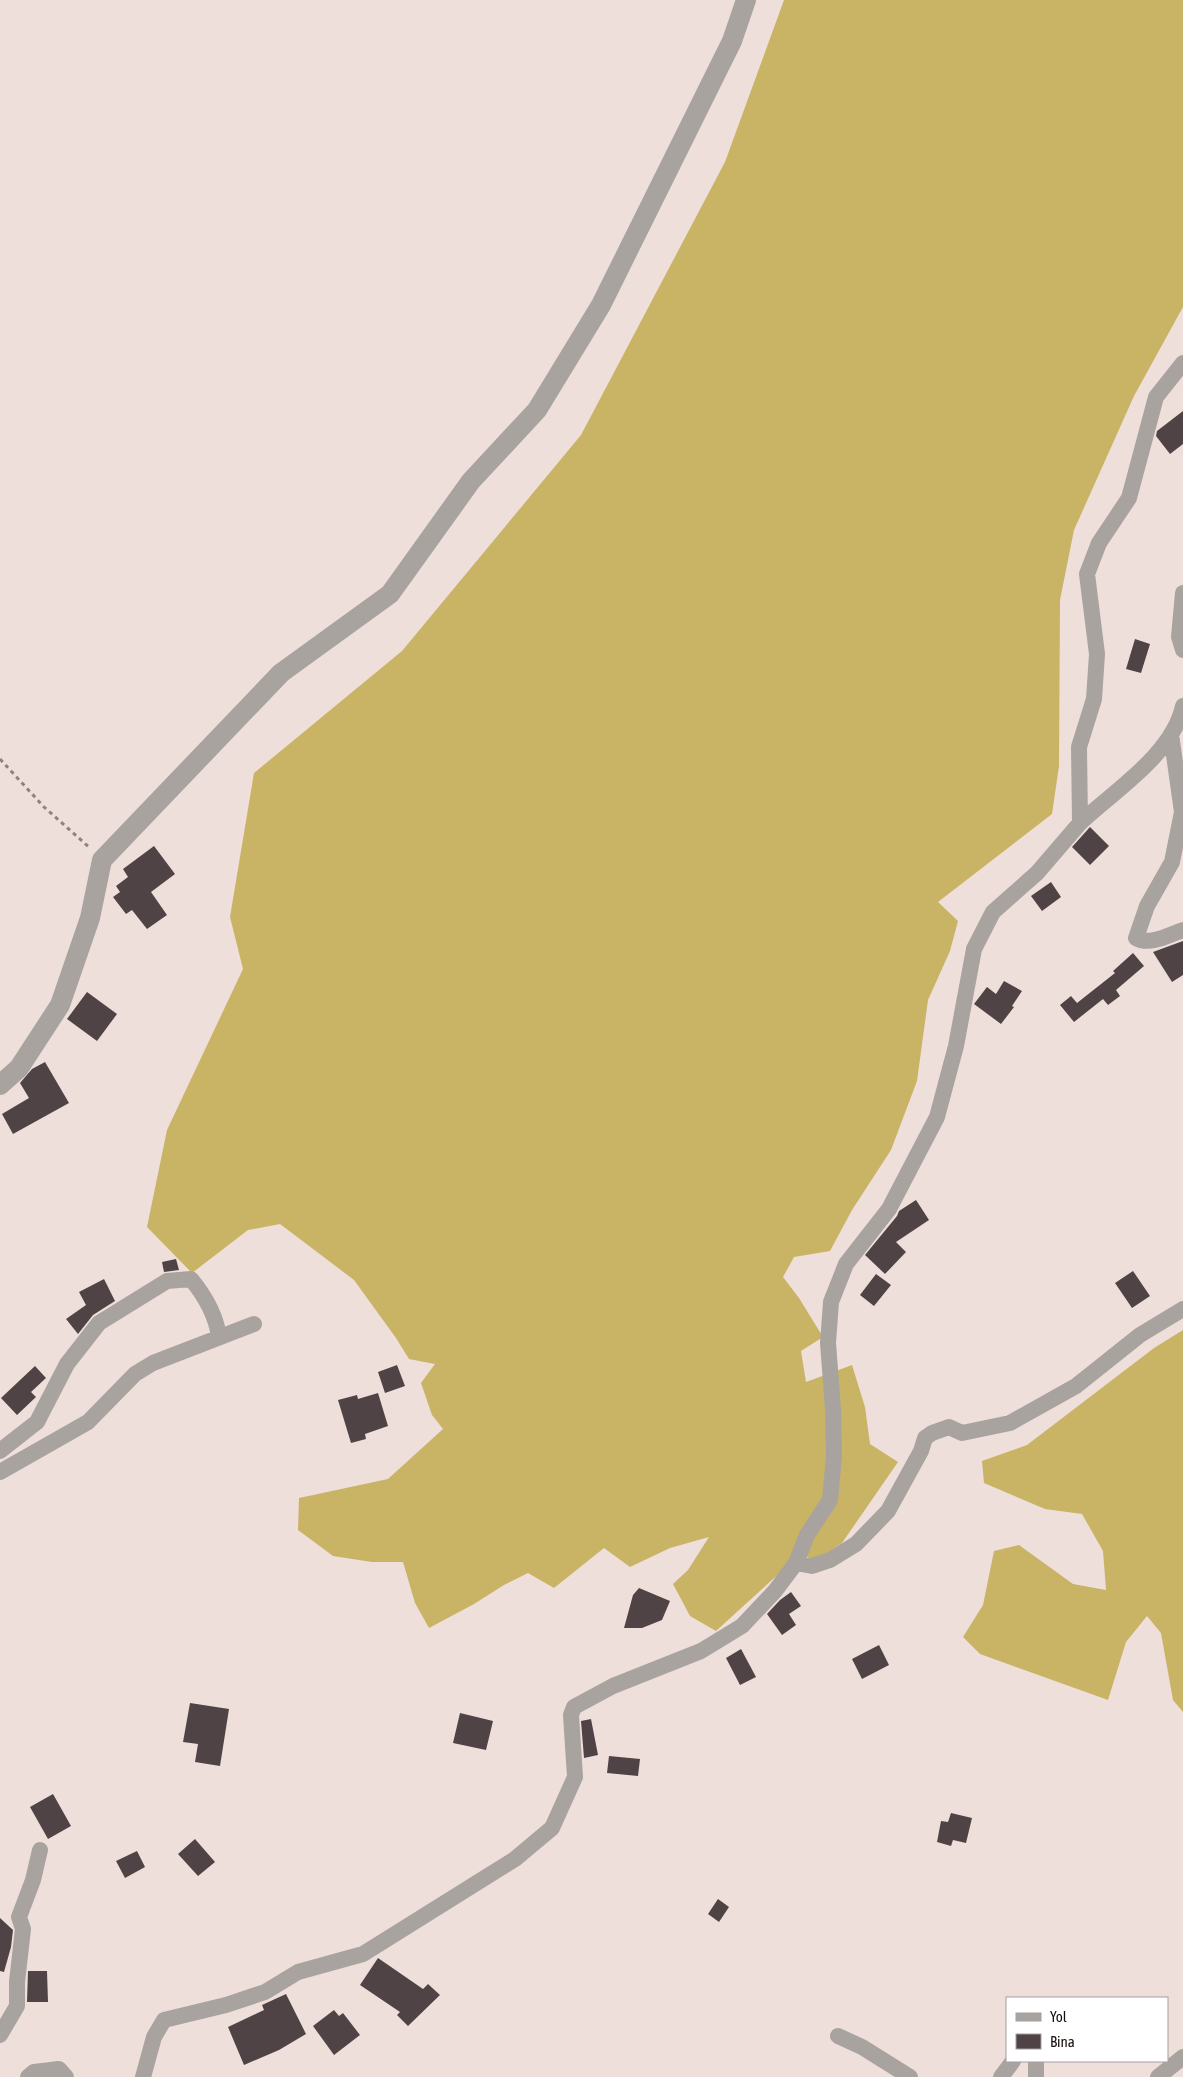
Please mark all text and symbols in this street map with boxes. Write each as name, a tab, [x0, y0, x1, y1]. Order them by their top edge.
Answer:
legend	[1006, 1997, 1168, 2062]
text: Yol	[1050, 2008, 1067, 2025]
text: Bina	[1050, 2033, 1075, 2050]

